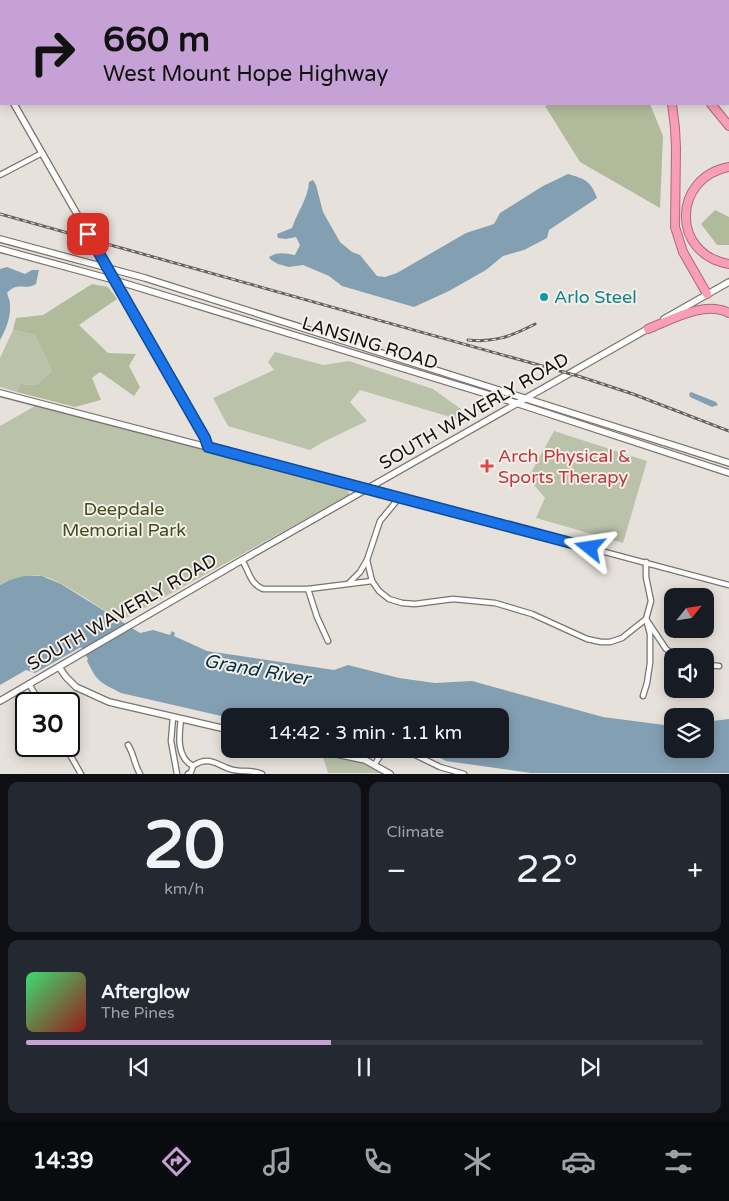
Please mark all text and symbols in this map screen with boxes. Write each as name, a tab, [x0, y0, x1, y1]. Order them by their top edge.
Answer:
text: 660 m	[103, 19, 210, 61]
icon: right	[20, 20, 85, 85]
text: West Mount Hope Highway	[103, 61, 388, 87]
pin	[67, 213, 109, 255]
icon: arrive	[74, 220, 102, 248]
place label: Arlo Steel	[554, 286, 637, 308]
marker: Arlo Steel	[538, 291, 550, 303]
street label: LANSING ROAD	[299, 312, 441, 374]
street label: SOUTH WAVERLY ROAD	[375, 348, 573, 474]
place label: Arch Physical & Sports Therapy	[498, 445, 631, 488]
marker: Arch Physical & Sports Therapy	[480, 459, 494, 473]
park label: Deepdale Memorial Park	[62, 498, 186, 541]
position arrow	[563, 521, 615, 573]
street label: SOUTH WAVERLY ROAD	[23, 549, 221, 675]
north arrow	[664, 588, 714, 638]
map controls	[664, 588, 714, 758]
button: sound	[664, 648, 714, 698]
water label: Grand River	[202, 650, 314, 691]
speed limit sign: 30	[15, 692, 80, 757]
button: layers	[664, 708, 714, 758]
text: 14:42 · 3 min · 1.1 km	[268, 722, 462, 744]
text: 20	[143, 807, 225, 886]
text: Climate	[387, 822, 444, 842]
text: 22°	[516, 847, 578, 893]
text: −	[387, 854, 406, 888]
text: +	[687, 854, 703, 888]
text: km/h	[164, 879, 204, 899]
text: Afterglow	[101, 981, 190, 1003]
text: The Pines	[101, 1003, 175, 1023]
icon: previous	[125, 1053, 153, 1081]
icon: pause	[350, 1053, 378, 1081]
icon: next	[576, 1053, 604, 1081]
icon: directions	[159, 1144, 194, 1179]
icon: music	[260, 1144, 295, 1179]
icon: phone	[360, 1144, 395, 1179]
icon: climate	[460, 1144, 495, 1179]
icon: car	[561, 1144, 596, 1179]
icon: filters	[661, 1144, 696, 1179]
text: 14:39	[33, 1148, 94, 1174]

